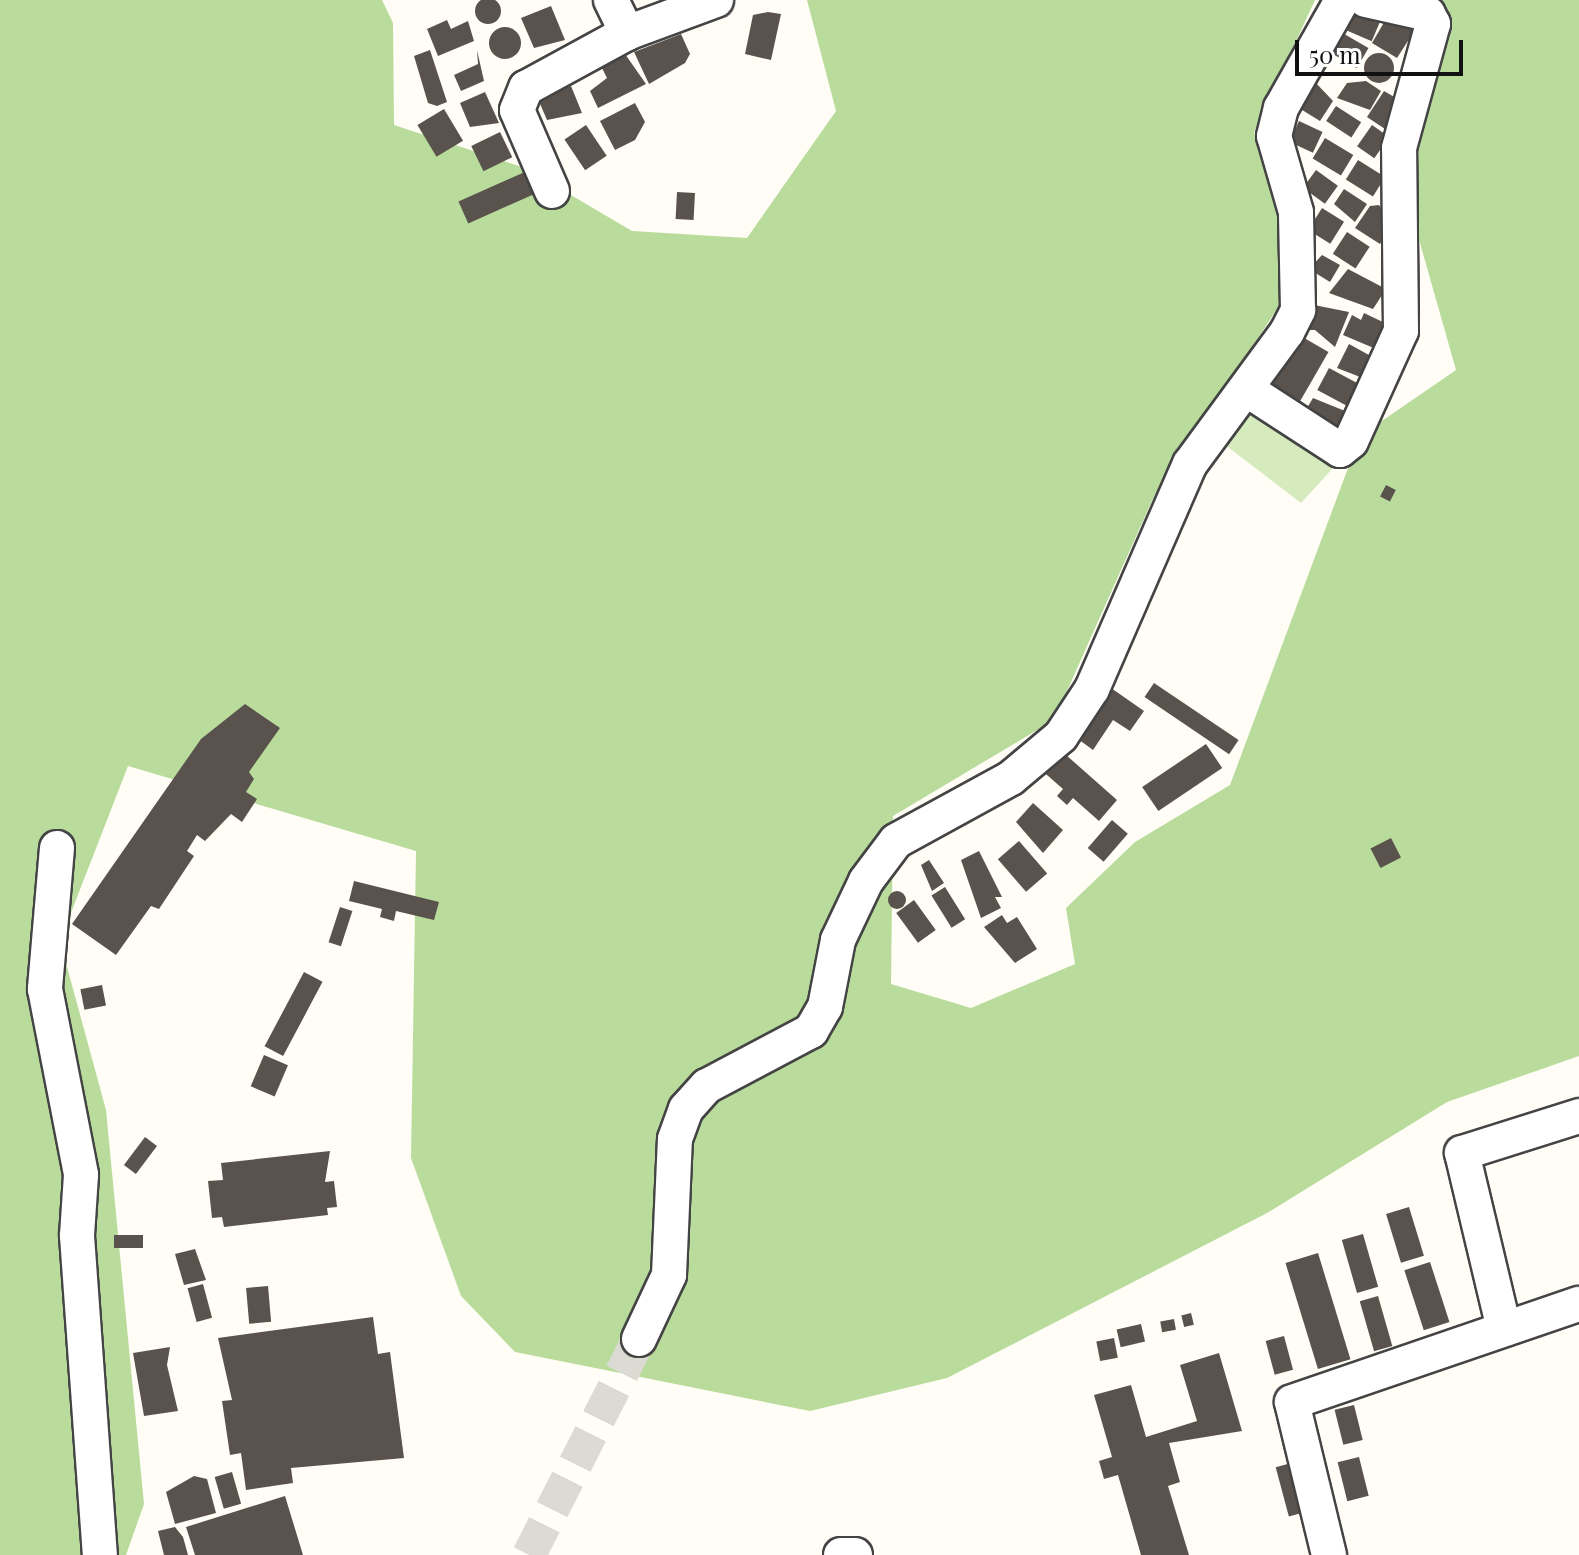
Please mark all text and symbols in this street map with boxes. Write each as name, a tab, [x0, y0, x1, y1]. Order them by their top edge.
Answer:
scale bar	[1299, 24, 1467, 74]
text: 50 m	[1309, 38, 1361, 70]

